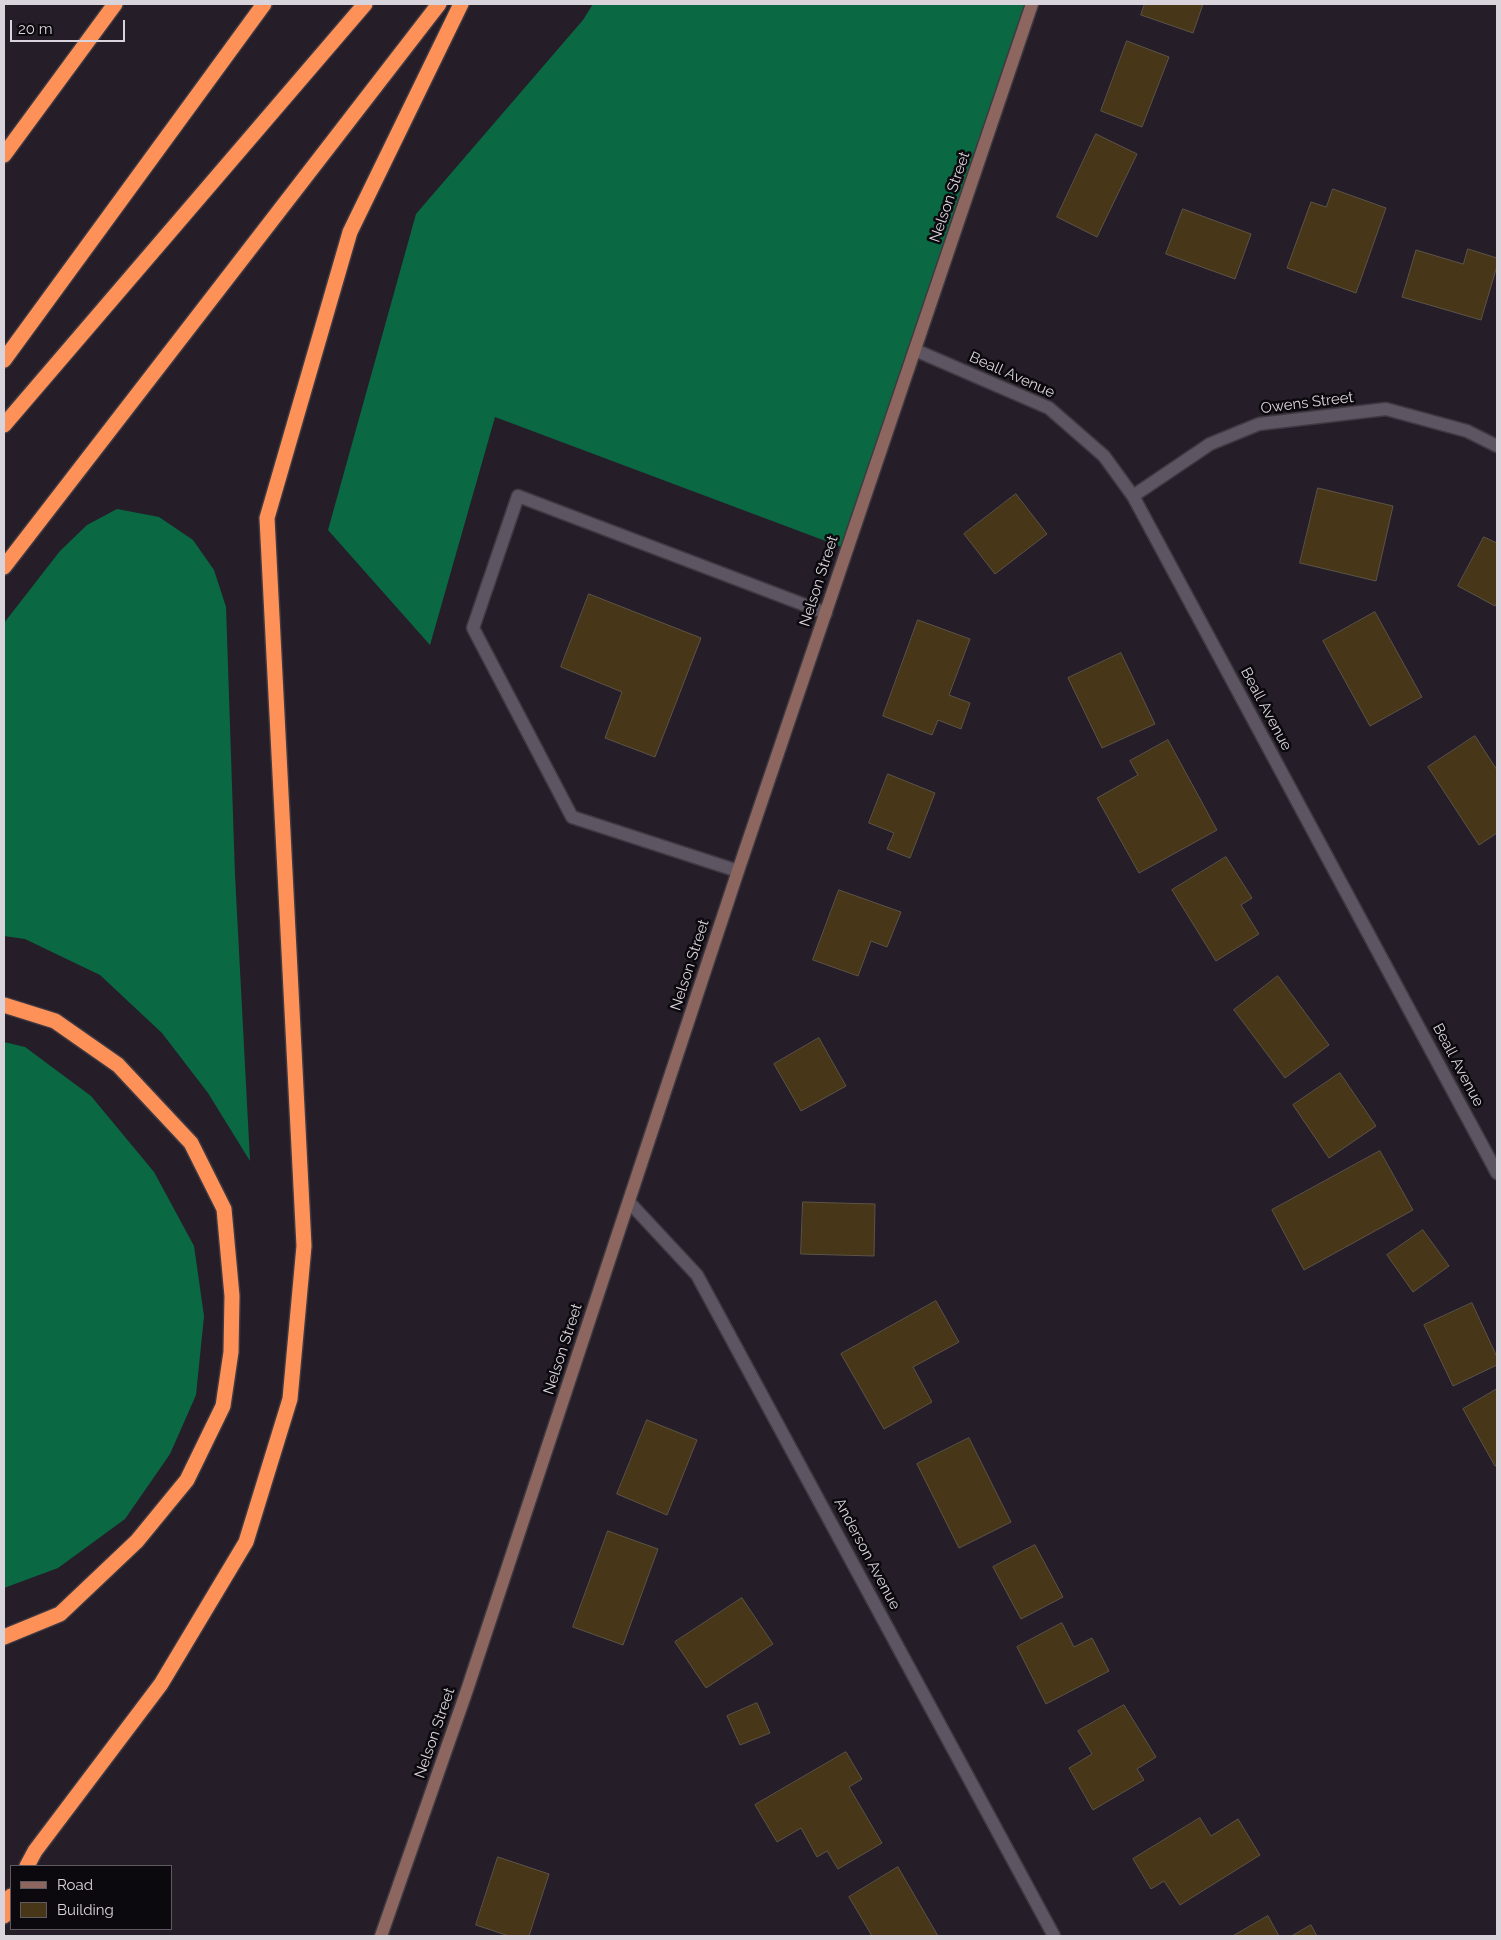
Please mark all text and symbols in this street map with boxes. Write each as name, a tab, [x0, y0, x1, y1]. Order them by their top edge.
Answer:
scale bar	[12, 10, 128, 42]
text: 20 m	[18, 20, 53, 38]
street label: Nelson Street	[926, 149, 974, 245]
street label: Beall Avenue	[967, 348, 1057, 402]
street label: Owens Street	[1260, 388, 1354, 418]
street label: Nelson Street	[796, 533, 842, 629]
street label: Beall Avenue	[1237, 664, 1295, 754]
street label: Nelson Street	[667, 917, 713, 1013]
street label: Beall Avenue	[1429, 1020, 1487, 1110]
street label: Nelson Street	[540, 1301, 586, 1397]
street label: Anderson Avenue	[830, 1495, 904, 1613]
street label: Nelson Street	[411, 1685, 459, 1781]
legend	[10, 1865, 172, 1930]
text: Road	[57, 1876, 93, 1894]
text: Building	[57, 1901, 114, 1919]

